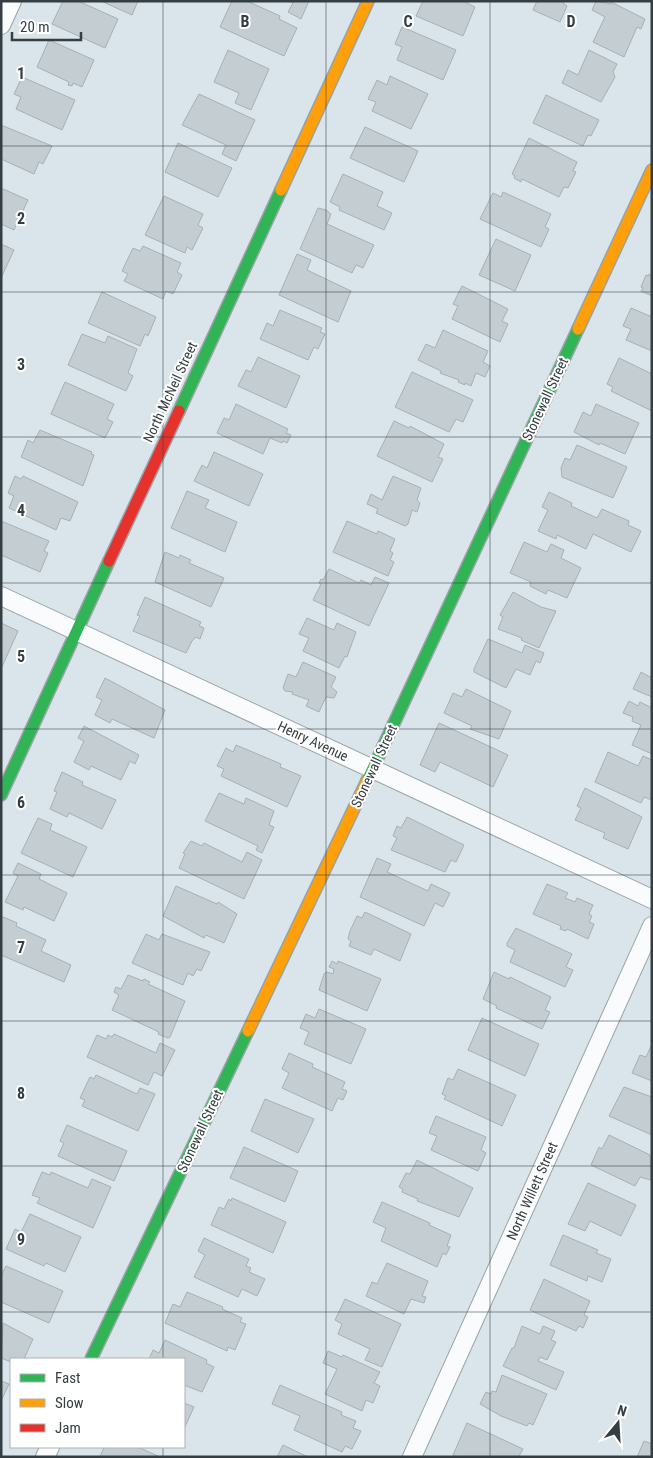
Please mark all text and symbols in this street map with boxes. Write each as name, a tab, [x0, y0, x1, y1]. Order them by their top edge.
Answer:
scale bar	[12, 10, 81, 42]
text: B	[241, 12, 250, 31]
text: C	[403, 12, 413, 31]
text: D	[566, 12, 576, 31]
text: 20 m	[20, 18, 50, 36]
text: 1	[17, 64, 25, 83]
text: 2	[17, 209, 25, 228]
street label: North McNeil Street	[140, 339, 200, 445]
text: 3	[17, 355, 25, 374]
street label: Stonewall Street	[519, 355, 571, 443]
text: 4	[17, 501, 25, 520]
text: 5	[17, 647, 25, 666]
street label: Henry Avenue	[275, 718, 351, 764]
street label: Stonewall Street	[348, 722, 400, 810]
text: 6	[17, 793, 25, 812]
text: 7	[17, 938, 25, 957]
text: 8	[17, 1084, 25, 1103]
street label: Stonewall Street	[174, 1087, 226, 1175]
street label: North Willett Street	[503, 1140, 561, 1242]
text: 9	[17, 1230, 25, 1249]
legend	[10, 1358, 185, 1448]
text: Fast	[55, 1369, 80, 1387]
text: Slow	[55, 1394, 84, 1412]
north arrow	[593, 1398, 643, 1448]
text: N	[615, 1402, 629, 1420]
text: Jam	[55, 1419, 81, 1437]

